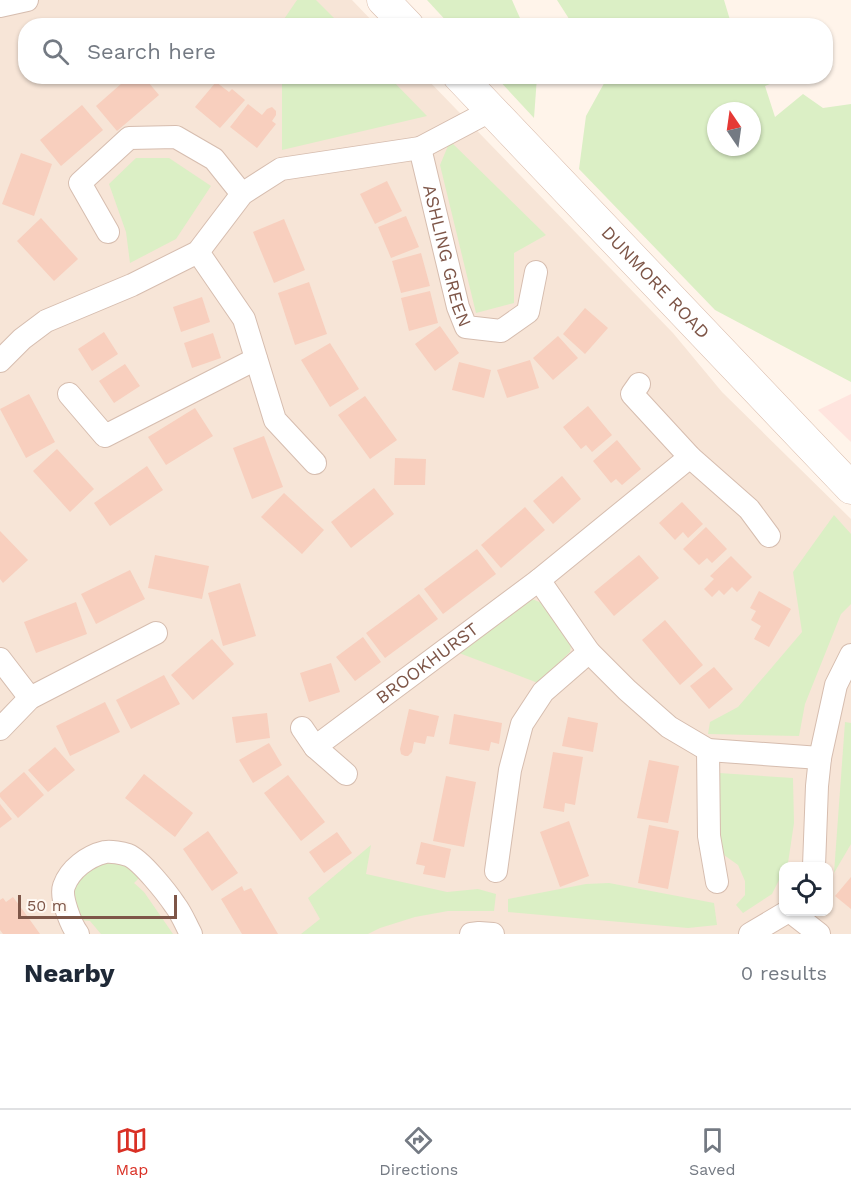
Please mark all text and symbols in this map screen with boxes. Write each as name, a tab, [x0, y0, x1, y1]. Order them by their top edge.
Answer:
search box	[18, 18, 833, 84]
icon: search	[39, 35, 72, 68]
text: Search here	[87, 39, 216, 64]
north arrow	[707, 102, 761, 156]
street label: ASHLING GREEN	[419, 182, 476, 330]
street label: DUNMORE ROAD	[597, 222, 714, 343]
street label: BROOKHURST	[372, 618, 482, 708]
map controls	[779, 862, 833, 916]
button: locate	[779, 862, 833, 916]
scale bar	[18, 892, 177, 920]
text: 50 m	[27, 896, 67, 915]
text: Nearby	[24, 958, 115, 988]
text: 0 results	[741, 961, 827, 985]
tab: Map	[115, 1124, 148, 1179]
tab: Directions	[379, 1124, 458, 1179]
tab: Saved	[689, 1124, 736, 1179]

